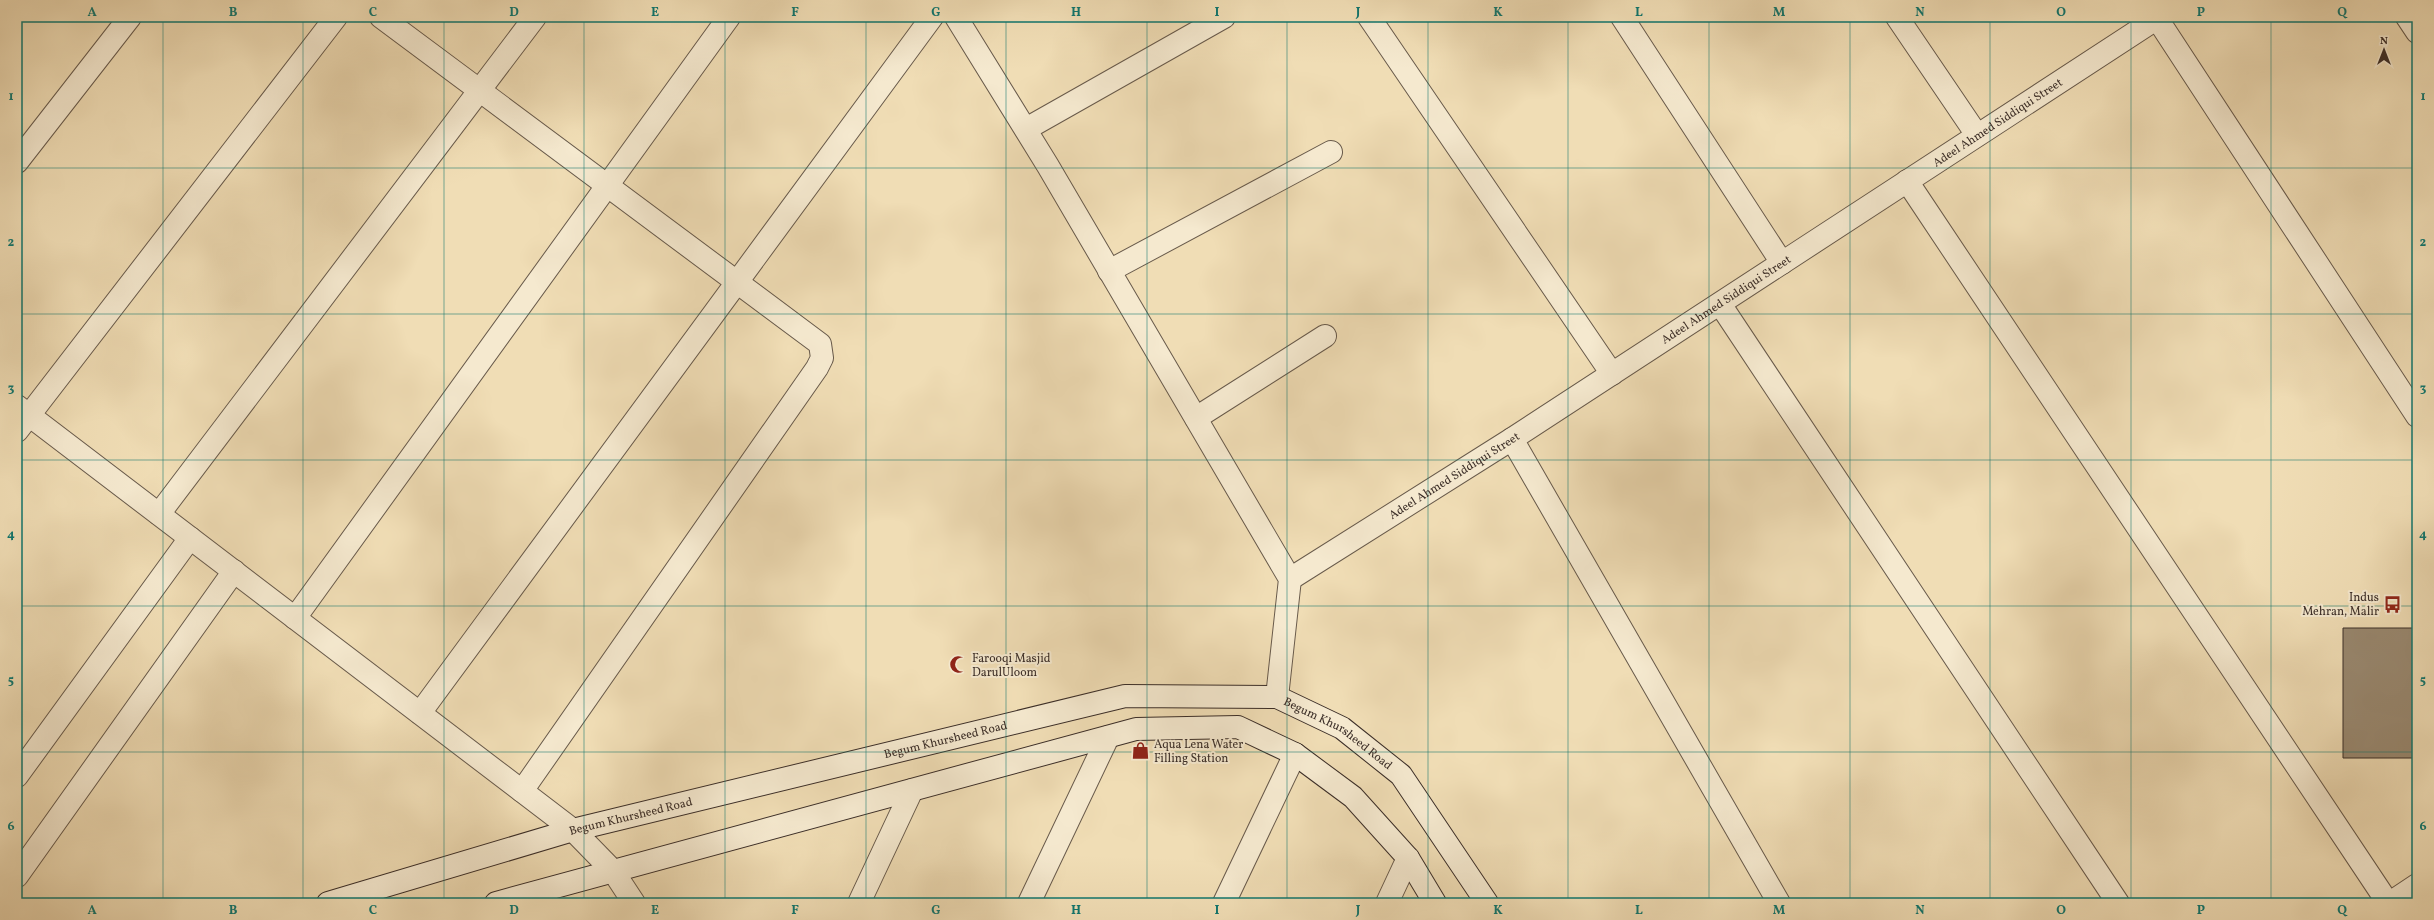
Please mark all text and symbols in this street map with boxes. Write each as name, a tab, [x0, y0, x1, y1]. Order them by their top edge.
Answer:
text: A	[87, 4, 97, 22]
text: B	[229, 4, 238, 22]
text: C	[369, 4, 377, 22]
text: D	[509, 4, 519, 22]
text: E	[651, 4, 659, 22]
text: F	[791, 4, 799, 22]
text: G	[931, 4, 941, 22]
text: H	[1071, 4, 1081, 22]
text: I	[1215, 4, 1220, 22]
text: J	[1355, 4, 1361, 22]
text: K	[1493, 4, 1503, 22]
text: L	[1635, 4, 1643, 22]
text: M	[1773, 4, 1786, 22]
text: N	[1915, 4, 1925, 22]
text: O	[2056, 4, 2066, 22]
text: P	[2197, 4, 2205, 22]
text: Q	[2337, 4, 2348, 22]
north arrow	[2364, 30, 2404, 70]
text: N	[2380, 34, 2388, 49]
street label: Adeel Ahmed Siddiqui Street	[1930, 75, 2066, 171]
text: 1	[8, 88, 14, 106]
text: 1	[2420, 88, 2426, 106]
text: 2	[8, 234, 15, 252]
text: 2	[2420, 234, 2427, 252]
street label: Adeel Ahmed Siddiqui Street	[1659, 252, 1795, 348]
text: 3	[8, 380, 15, 398]
text: 3	[2420, 380, 2427, 398]
street label: Adeel Ahmed Siddiqui Street	[1386, 429, 1523, 524]
text: 4	[7, 526, 15, 544]
text: 4	[2419, 526, 2427, 544]
place label: Indus Mehran, Malir	[2302, 590, 2379, 620]
bus stop icon: Indus Mehran, Malir	[2382, 594, 2402, 614]
place label: Farooqi Masjid DarulUloom	[972, 651, 1051, 681]
mosque icon: Farooqi Masjid DarulUloom	[949, 655, 969, 675]
text: 5	[8, 672, 14, 690]
text: 5	[2420, 672, 2426, 690]
street label: Begum Khursheed Road	[1281, 694, 1395, 774]
street label: Begum Khursheed Road	[883, 718, 1009, 763]
place label: Aqua Lena Water Filling Station	[1154, 737, 1243, 767]
shop icon: Aqua Lena Water Filling Station	[1131, 741, 1151, 761]
street label: Begum Khursheed Road	[567, 794, 694, 840]
text: 6	[7, 818, 15, 836]
text: 6	[2419, 818, 2427, 836]
text: A	[87, 902, 97, 920]
text: B	[229, 902, 238, 920]
text: C	[369, 902, 377, 920]
text: D	[509, 902, 519, 920]
text: E	[651, 902, 659, 920]
text: F	[791, 902, 799, 920]
text: G	[931, 902, 941, 920]
text: H	[1071, 902, 1081, 920]
text: I	[1215, 902, 1220, 920]
text: J	[1355, 902, 1361, 920]
text: K	[1493, 902, 1503, 920]
text: L	[1635, 902, 1643, 920]
text: M	[1773, 902, 1786, 920]
text: N	[1915, 902, 1925, 920]
text: O	[2056, 902, 2066, 920]
text: P	[2197, 902, 2205, 920]
text: Q	[2337, 902, 2348, 920]

